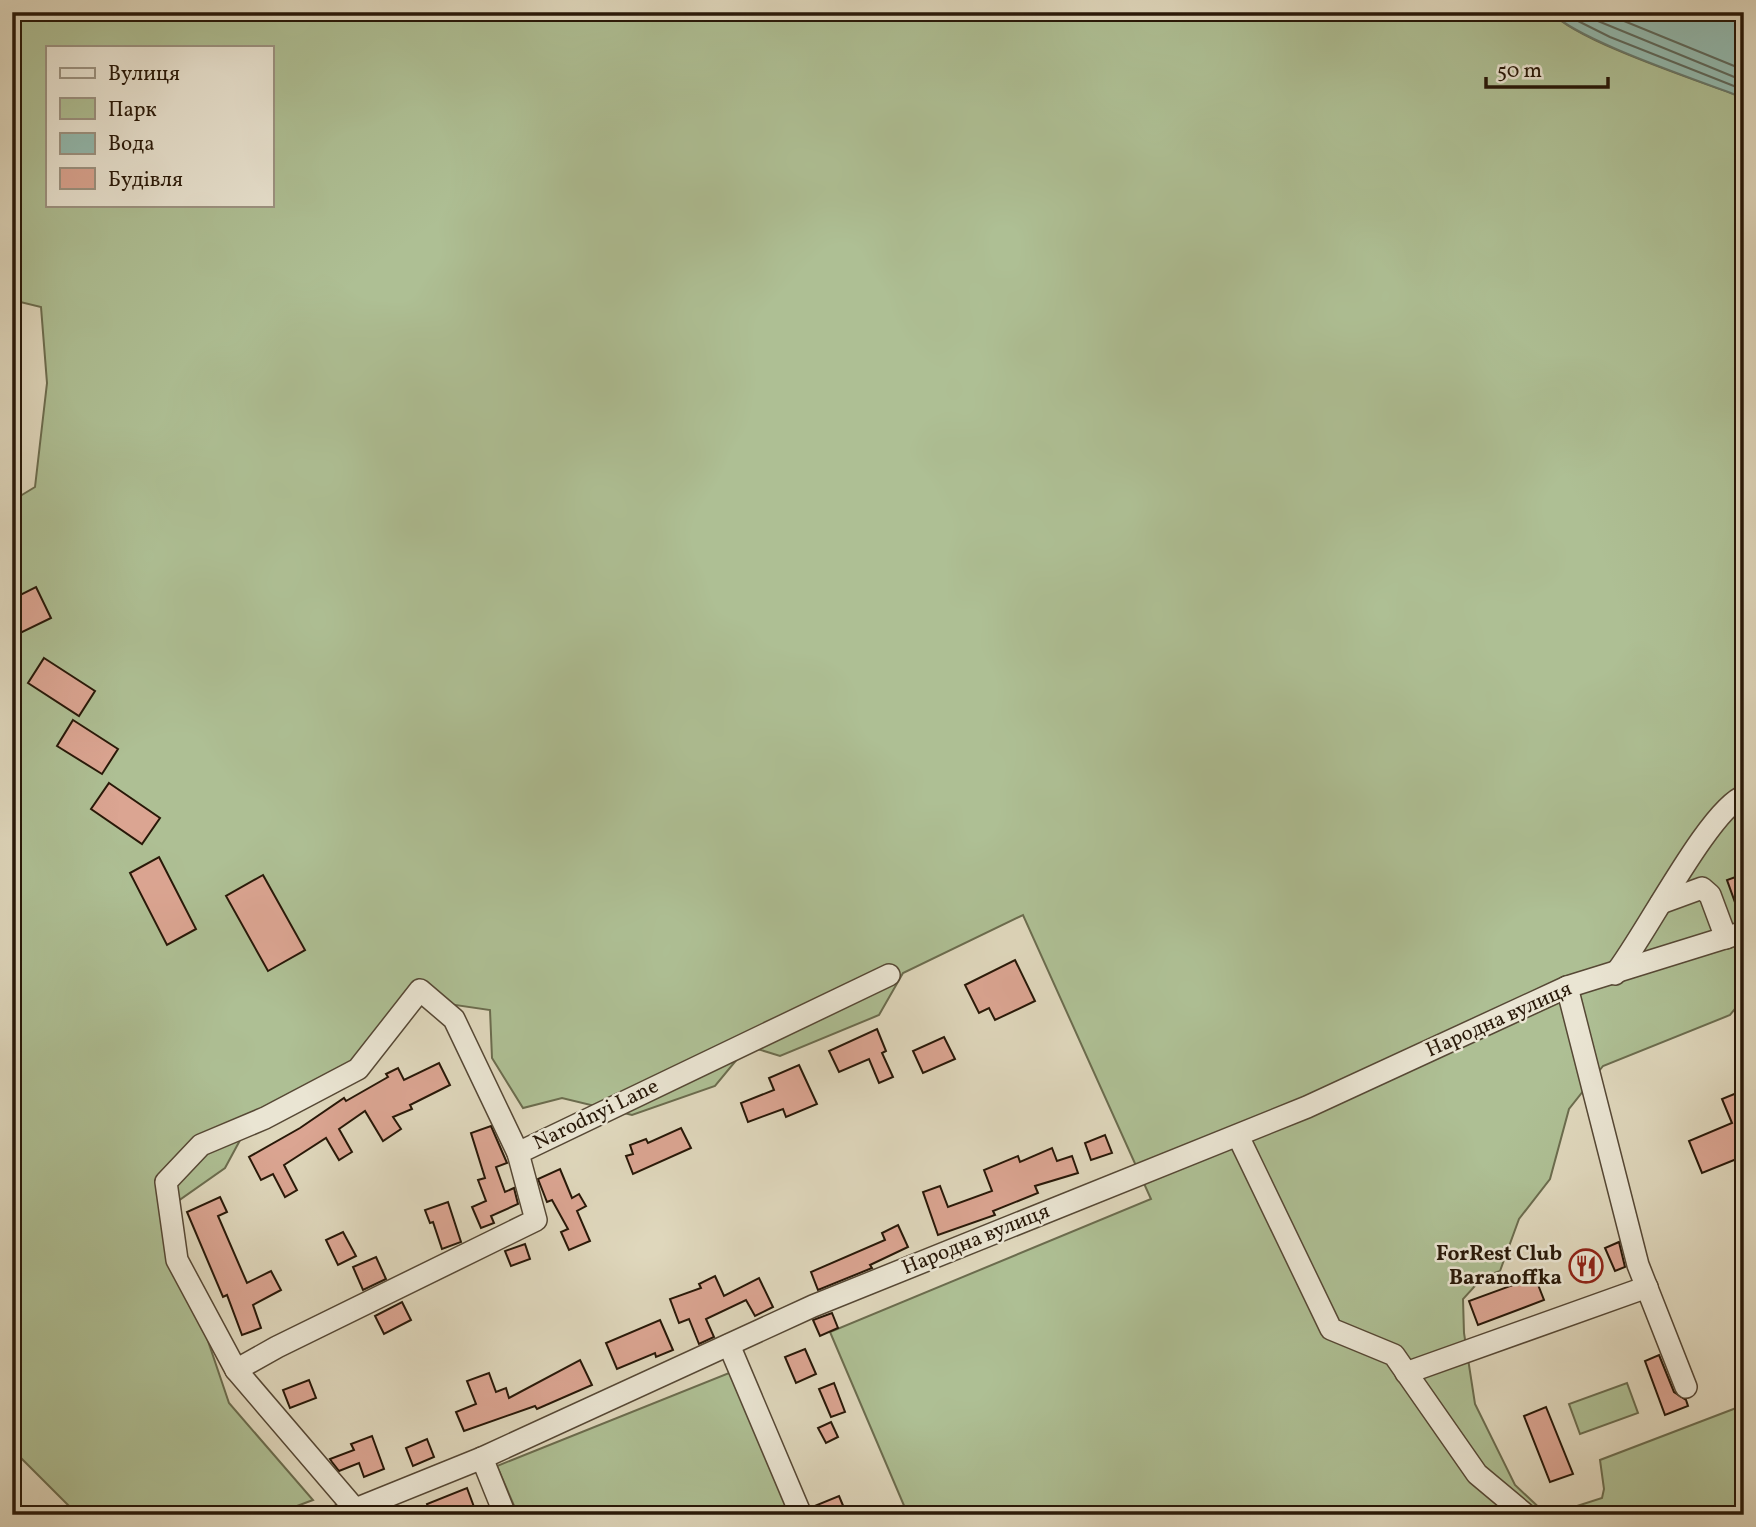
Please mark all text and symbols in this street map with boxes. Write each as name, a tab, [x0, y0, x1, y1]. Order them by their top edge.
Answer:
legend	[46, 46, 273, 206]
scale bar	[1486, 46, 1609, 90]
text: 50 m	[1497, 57, 1542, 86]
text: Вулиця	[108, 60, 180, 89]
text: Парк	[108, 96, 157, 125]
text: Вода	[108, 130, 155, 159]
text: Будівля	[108, 166, 183, 195]
street label: Народна вулиця	[1421, 975, 1577, 1065]
street label: Narodnyi Lane	[528, 1072, 664, 1158]
street label: Народна вулиця	[898, 1197, 1054, 1283]
place label: ForRest Club Baranoffka	[1436, 1240, 1562, 1293]
restaurant icon: ForRest Club Baranoffka	[1567, 1247, 1605, 1285]

